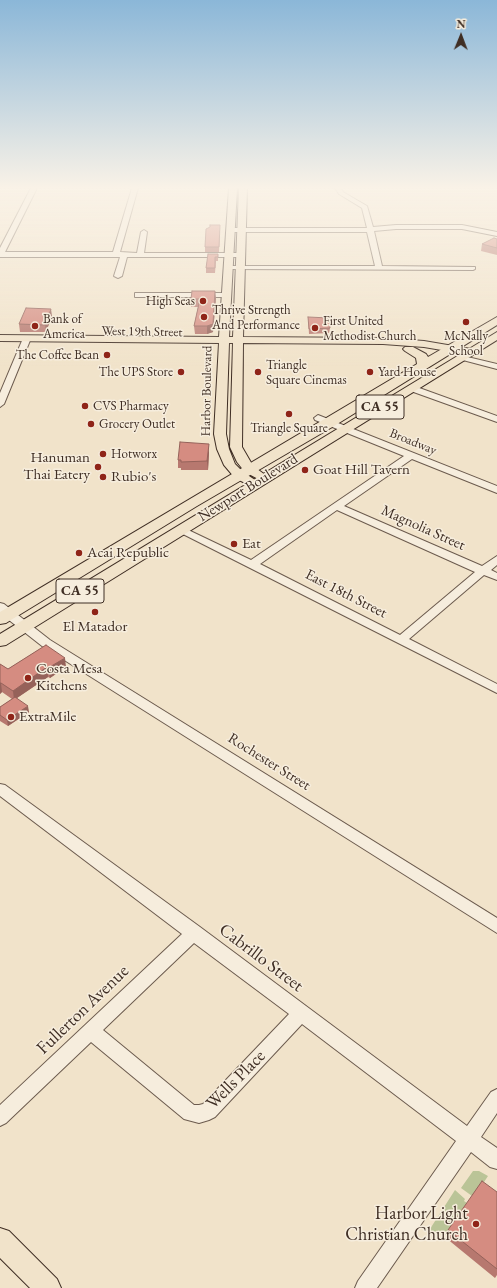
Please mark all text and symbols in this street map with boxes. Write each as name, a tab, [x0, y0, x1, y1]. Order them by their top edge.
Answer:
north arrow	[441, 16, 481, 56]
text: N	[457, 17, 466, 31]
place label: High Seas	[146, 293, 195, 309]
marker: High Seas	[198, 296, 208, 306]
place label: Thrive Strength And Performance	[212, 302, 300, 333]
place label: Bank of America	[43, 311, 85, 342]
marker: Thrive Strength And Performance	[199, 312, 209, 322]
place label: First United Methodist Church	[323, 313, 416, 344]
marker: McNally School	[461, 317, 471, 327]
marker: Bank of America	[30, 321, 40, 331]
street label: West 19th Street	[101, 323, 183, 341]
marker: First United Methodist Church	[310, 323, 320, 333]
place label: McNally School	[444, 328, 488, 359]
street label: Harbor Boulevard	[198, 345, 216, 437]
place label: The Coffee Bean	[16, 347, 99, 363]
marker: The Coffee Bean	[102, 350, 112, 360]
place label: Triangle Square Cinemas	[266, 357, 347, 388]
place label: The UPS Store	[99, 364, 173, 380]
place label: Yard House	[378, 364, 436, 380]
marker: The UPS Store	[176, 367, 186, 377]
marker: Triangle Square Cinemas	[253, 367, 263, 377]
marker: Yard House	[365, 367, 375, 377]
road number: CA 55	[356, 395, 404, 419]
place label: CVS Pharmacy	[93, 398, 169, 414]
marker: CVS Pharmacy	[80, 401, 90, 411]
marker: Triangle Square	[284, 409, 294, 419]
place label: Grocery Outlet	[99, 416, 175, 432]
marker: Grocery Outlet	[86, 419, 96, 429]
place label: Triangle Square	[250, 420, 328, 436]
street label: Broadway	[387, 426, 439, 458]
place label: Hotworx	[111, 446, 157, 462]
place label: Hanuman Thai Eatery	[23, 449, 90, 484]
marker: Hotworx	[98, 449, 108, 459]
street label: Newport Boulevard	[195, 450, 301, 526]
place label: Goat Hill Tavern	[313, 461, 410, 479]
marker: Hanuman Thai Eatery	[93, 462, 103, 472]
marker: Goat Hill Tavern	[300, 465, 310, 475]
place label: Rubio's	[111, 468, 156, 486]
marker: Rubio's	[98, 472, 108, 482]
street label: Magnolia Street	[378, 501, 468, 555]
place label: Eat	[242, 535, 261, 553]
marker: Eat	[229, 539, 239, 549]
place label: Acai Republic	[87, 544, 169, 562]
marker: Acai Republic	[74, 548, 84, 558]
street label: East 18th Street	[302, 566, 390, 622]
road number: CA 55	[56, 579, 104, 603]
marker: El Matador	[90, 607, 100, 617]
place label: El Matador	[63, 618, 127, 636]
place label: Costa Mesa Kitchens	[36, 660, 103, 695]
marker: Costa Mesa Kitchens	[23, 673, 33, 683]
place label: ExtraMile	[19, 708, 76, 726]
marker: ExtraMile	[6, 712, 16, 722]
street label: Rochester Street	[224, 729, 314, 795]
street label: Cabrillo Street	[214, 919, 308, 997]
street label: Fullerton Avenue	[32, 961, 134, 1059]
street label: Wells Place	[202, 1046, 270, 1114]
place label: Harbor Light Christian Church	[345, 1203, 468, 1246]
marker: Harbor Light Christian Church	[471, 1219, 481, 1229]

